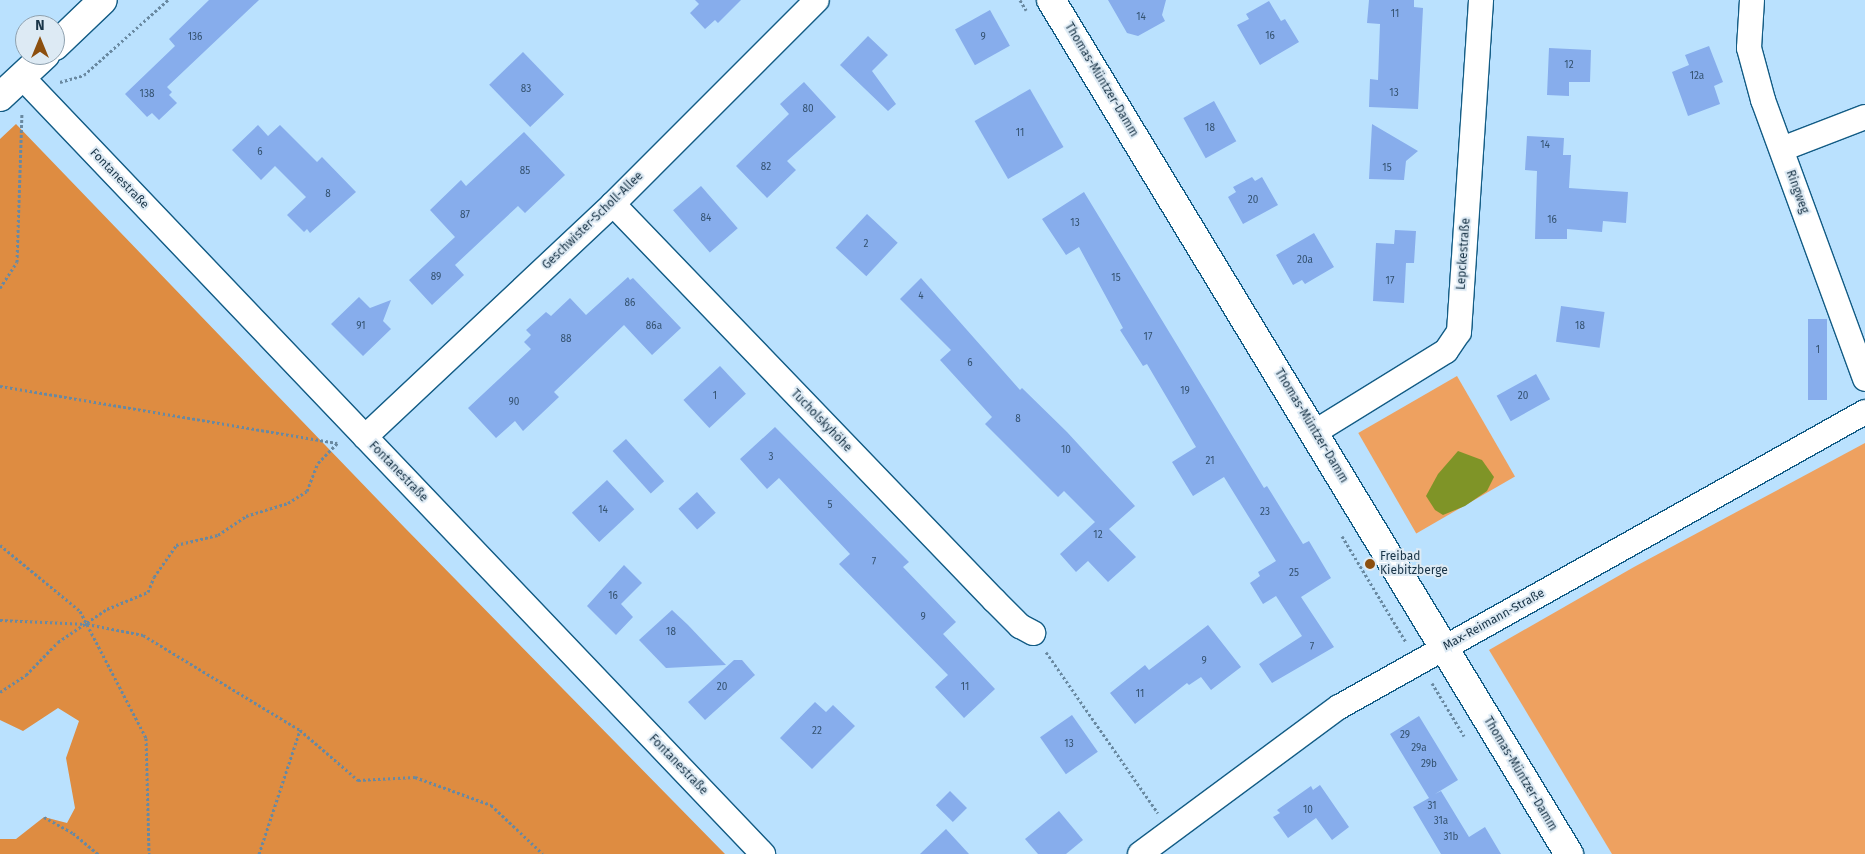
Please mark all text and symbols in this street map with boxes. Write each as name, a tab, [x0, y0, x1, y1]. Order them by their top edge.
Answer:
house number: 11	[1391, 9, 1399, 21]
house number: 14	[1136, 12, 1146, 24]
north arrow	[15, 15, 65, 65]
text: N	[35, 17, 45, 34]
street label: Thomas-Müntzer-Damm	[1061, 20, 1141, 140]
house number: 16	[1265, 31, 1275, 43]
house number: 136	[188, 32, 202, 44]
house number: 9	[980, 32, 986, 44]
house number: 12	[1564, 60, 1574, 72]
house number: 12a	[1690, 71, 1704, 83]
house number: 83	[521, 84, 531, 96]
house number: 13	[1389, 88, 1399, 100]
house number: 138	[140, 89, 154, 101]
house number: 80	[802, 104, 814, 116]
house number: 18	[1205, 123, 1215, 135]
house number: 11	[1016, 128, 1024, 140]
house number: 14	[1540, 140, 1550, 152]
street label: Fontanestraße	[87, 146, 151, 212]
house number: 6	[257, 147, 263, 159]
house number: 82	[761, 162, 771, 174]
house number: 15	[1382, 163, 1392, 175]
house number: 85	[520, 166, 530, 178]
street label: Ringweg	[1782, 168, 1812, 216]
street label: Geschwister-Scholl-Allee	[540, 169, 646, 273]
house number: 8	[325, 189, 331, 201]
house number: 20	[1248, 195, 1258, 207]
house number: 87	[460, 210, 470, 222]
house number: 84	[701, 213, 711, 225]
house number: 16	[1547, 215, 1557, 227]
house number: 13	[1070, 218, 1080, 230]
street label: Lepckestraße	[1454, 218, 1474, 290]
house number: 2	[864, 239, 868, 251]
house number: 20a	[1297, 255, 1313, 267]
house number: 89	[431, 272, 441, 284]
house number: 15	[1111, 273, 1121, 285]
house number: 17	[1386, 276, 1394, 288]
house number: 4	[918, 291, 924, 303]
house number: 86	[625, 298, 635, 310]
house number: 91	[356, 321, 366, 333]
house number: 86a	[646, 321, 662, 333]
house number: 18	[1575, 321, 1585, 333]
house number: 17	[1144, 332, 1152, 344]
house number: 88	[560, 334, 572, 346]
house number: 1	[1816, 345, 1820, 357]
house number: 6	[967, 358, 973, 370]
street label: Thomas-Müntzer-Damm	[1271, 366, 1351, 486]
house number: 19	[1180, 386, 1190, 398]
street label: Tucholskyhöhe	[788, 387, 854, 455]
house number: 1	[713, 391, 717, 403]
house number: 20	[1518, 391, 1528, 403]
house number: 90	[509, 397, 519, 409]
house number: 8	[1015, 414, 1021, 426]
street label: Fontanestraße	[366, 439, 430, 505]
house number: 10	[1061, 445, 1071, 457]
house number: 3	[769, 452, 773, 464]
house number: 21	[1205, 456, 1215, 468]
house number: 5	[827, 500, 833, 512]
house number: 14	[598, 505, 608, 517]
house number: 23	[1260, 507, 1270, 519]
house number: 12	[1093, 530, 1103, 542]
place label: Freibad Kiebitzberge	[1380, 550, 1448, 578]
house number: 7	[872, 557, 876, 569]
marker: Freibad Kiebitzberge	[1364, 558, 1376, 570]
house number: 25	[1289, 568, 1299, 580]
street label: Max-Reimann-Straße	[1441, 586, 1547, 654]
house number: 16	[608, 591, 618, 603]
house number: 9	[920, 612, 926, 624]
house number: 18	[666, 627, 676, 639]
house number: 7	[1310, 642, 1314, 654]
house number: 9	[1201, 656, 1207, 668]
house number: 20	[717, 682, 727, 694]
house number: 11	[961, 682, 969, 694]
house number: 11	[1136, 689, 1144, 701]
street label: Thomas-Müntzer-Damm	[1480, 714, 1560, 834]
house number: 22	[812, 726, 822, 738]
house number: 29	[1400, 730, 1410, 742]
street label: Fontanestraße	[646, 732, 710, 798]
house number: 13	[1064, 739, 1074, 751]
house number: 29a	[1411, 743, 1427, 755]
house number: 29b	[1421, 759, 1437, 771]
house number: 31	[1427, 801, 1437, 813]
house number: 10	[1303, 805, 1313, 817]
house number: 31a	[1434, 816, 1448, 828]
house number: 31b	[1443, 832, 1459, 844]

